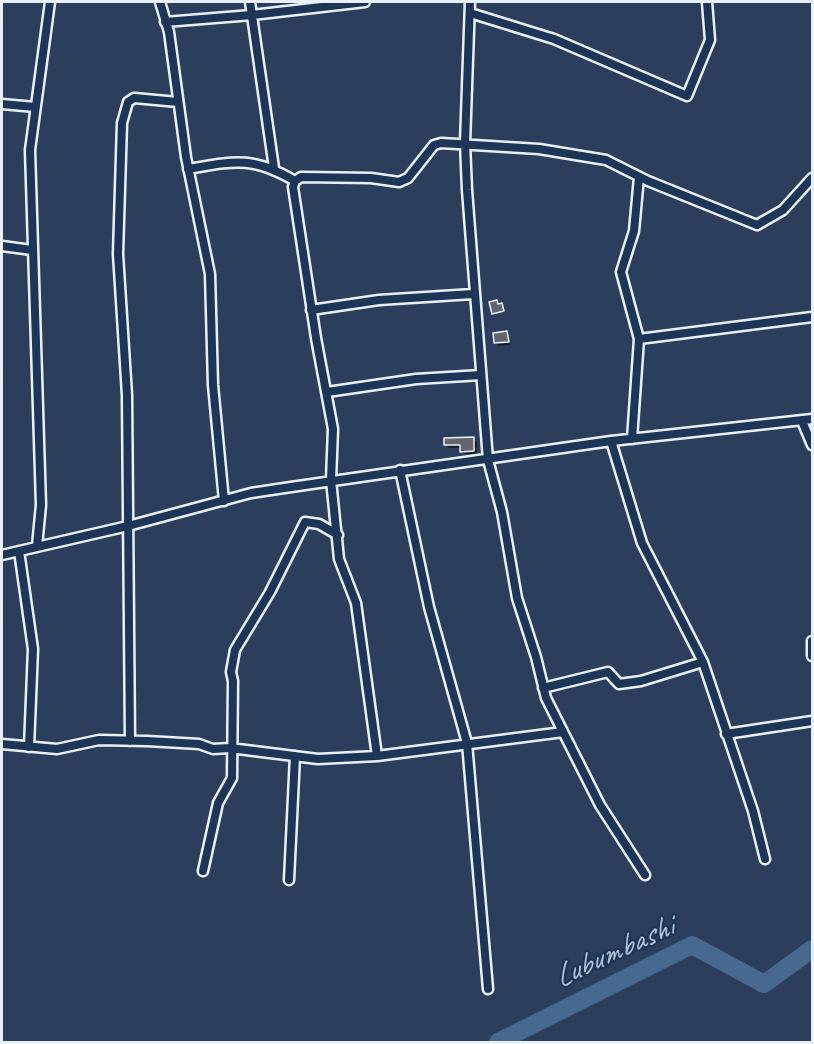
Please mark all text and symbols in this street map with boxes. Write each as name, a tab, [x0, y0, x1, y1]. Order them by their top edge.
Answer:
water label: Lubumbashi	[548, 909, 680, 997]

